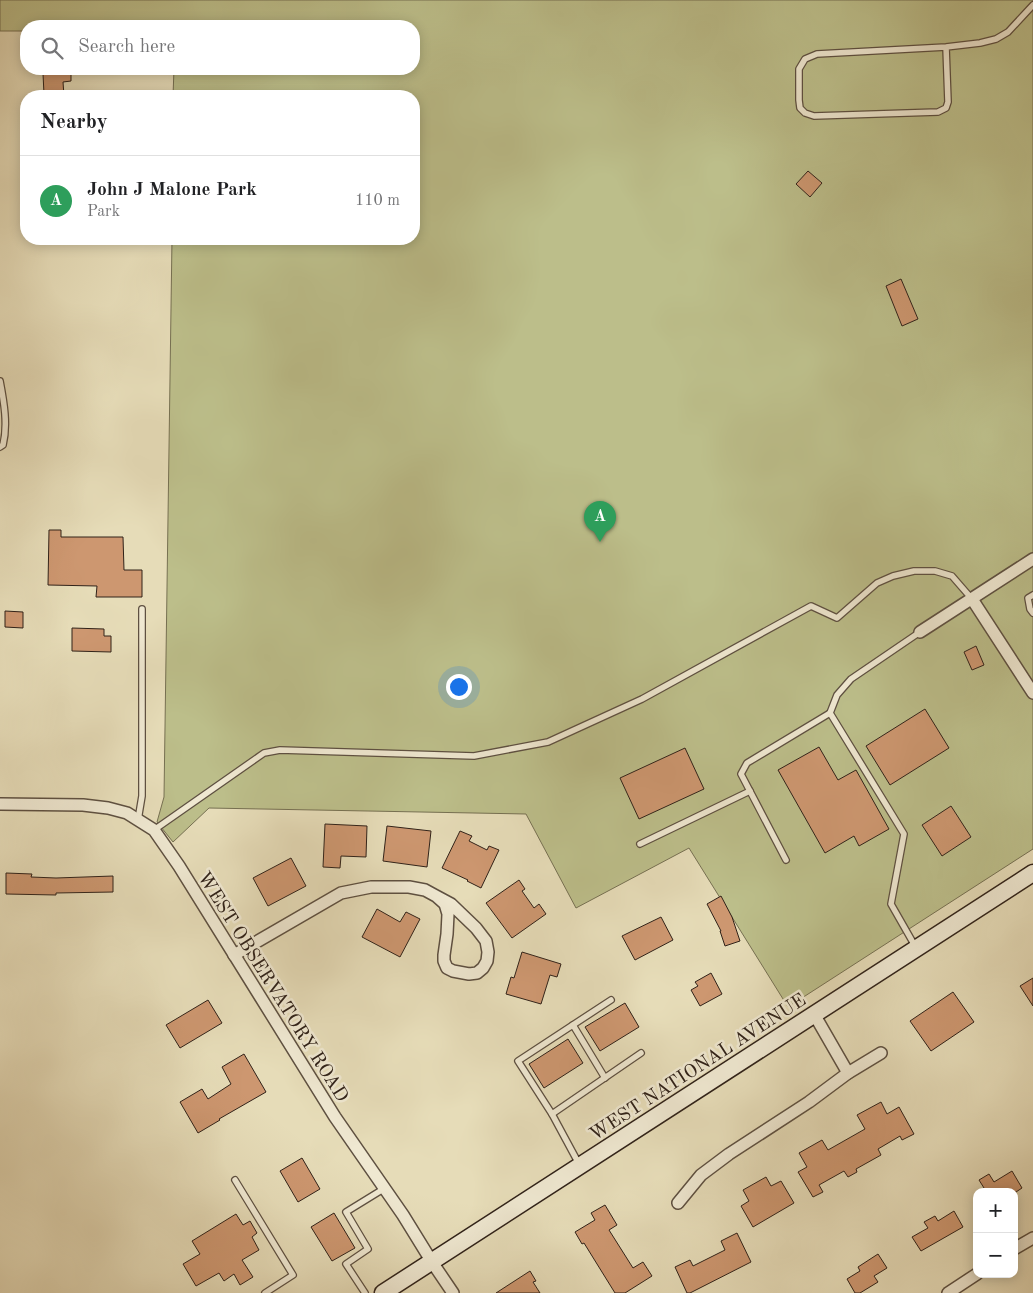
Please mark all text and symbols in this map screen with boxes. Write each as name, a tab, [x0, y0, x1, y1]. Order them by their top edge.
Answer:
search box	[20, 20, 420, 75]
icon: search	[38, 34, 66, 62]
text: Search here	[78, 38, 175, 57]
text: Nearby	[40, 112, 108, 133]
text: John J Malone Park	[87, 181, 257, 200]
text: A	[50, 193, 62, 209]
text: 110 m	[355, 193, 400, 209]
text: Park	[87, 204, 120, 220]
pin: A	[584, 501, 616, 542]
your location	[446, 674, 472, 700]
street label: WEST OBSERVATORY ROAD	[193, 869, 351, 1106]
street label: WEST NATIONAL AVENUE	[587, 991, 810, 1145]
map controls	[973, 1188, 1018, 1278]
button: +	[973, 1188, 1018, 1233]
button: −	[973, 1233, 1018, 1278]

